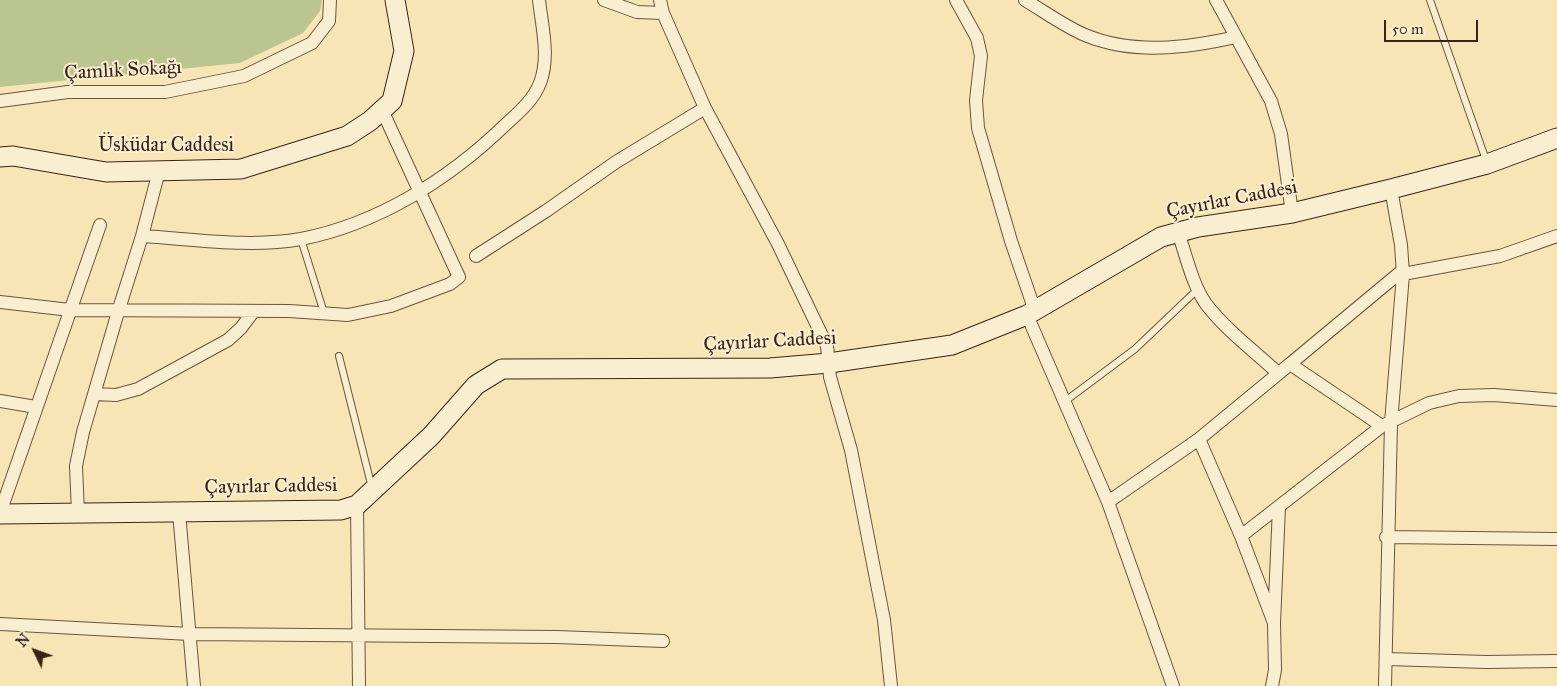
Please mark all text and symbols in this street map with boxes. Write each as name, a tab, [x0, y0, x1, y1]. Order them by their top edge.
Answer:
scale bar	[1387, 10, 1481, 42]
text: 50 m	[1392, 20, 1424, 38]
street label: Çamlık Sokağı	[64, 56, 182, 86]
street label: Üsküdar Caddesi	[98, 134, 234, 158]
street label: Çayırlar Caddesi	[1164, 176, 1300, 224]
street label: Çayırlar Caddesi	[703, 327, 837, 357]
street label: Çayırlar Caddesi	[204, 474, 338, 500]
north arrow	[10, 626, 60, 676]
text: N	[13, 631, 34, 651]

